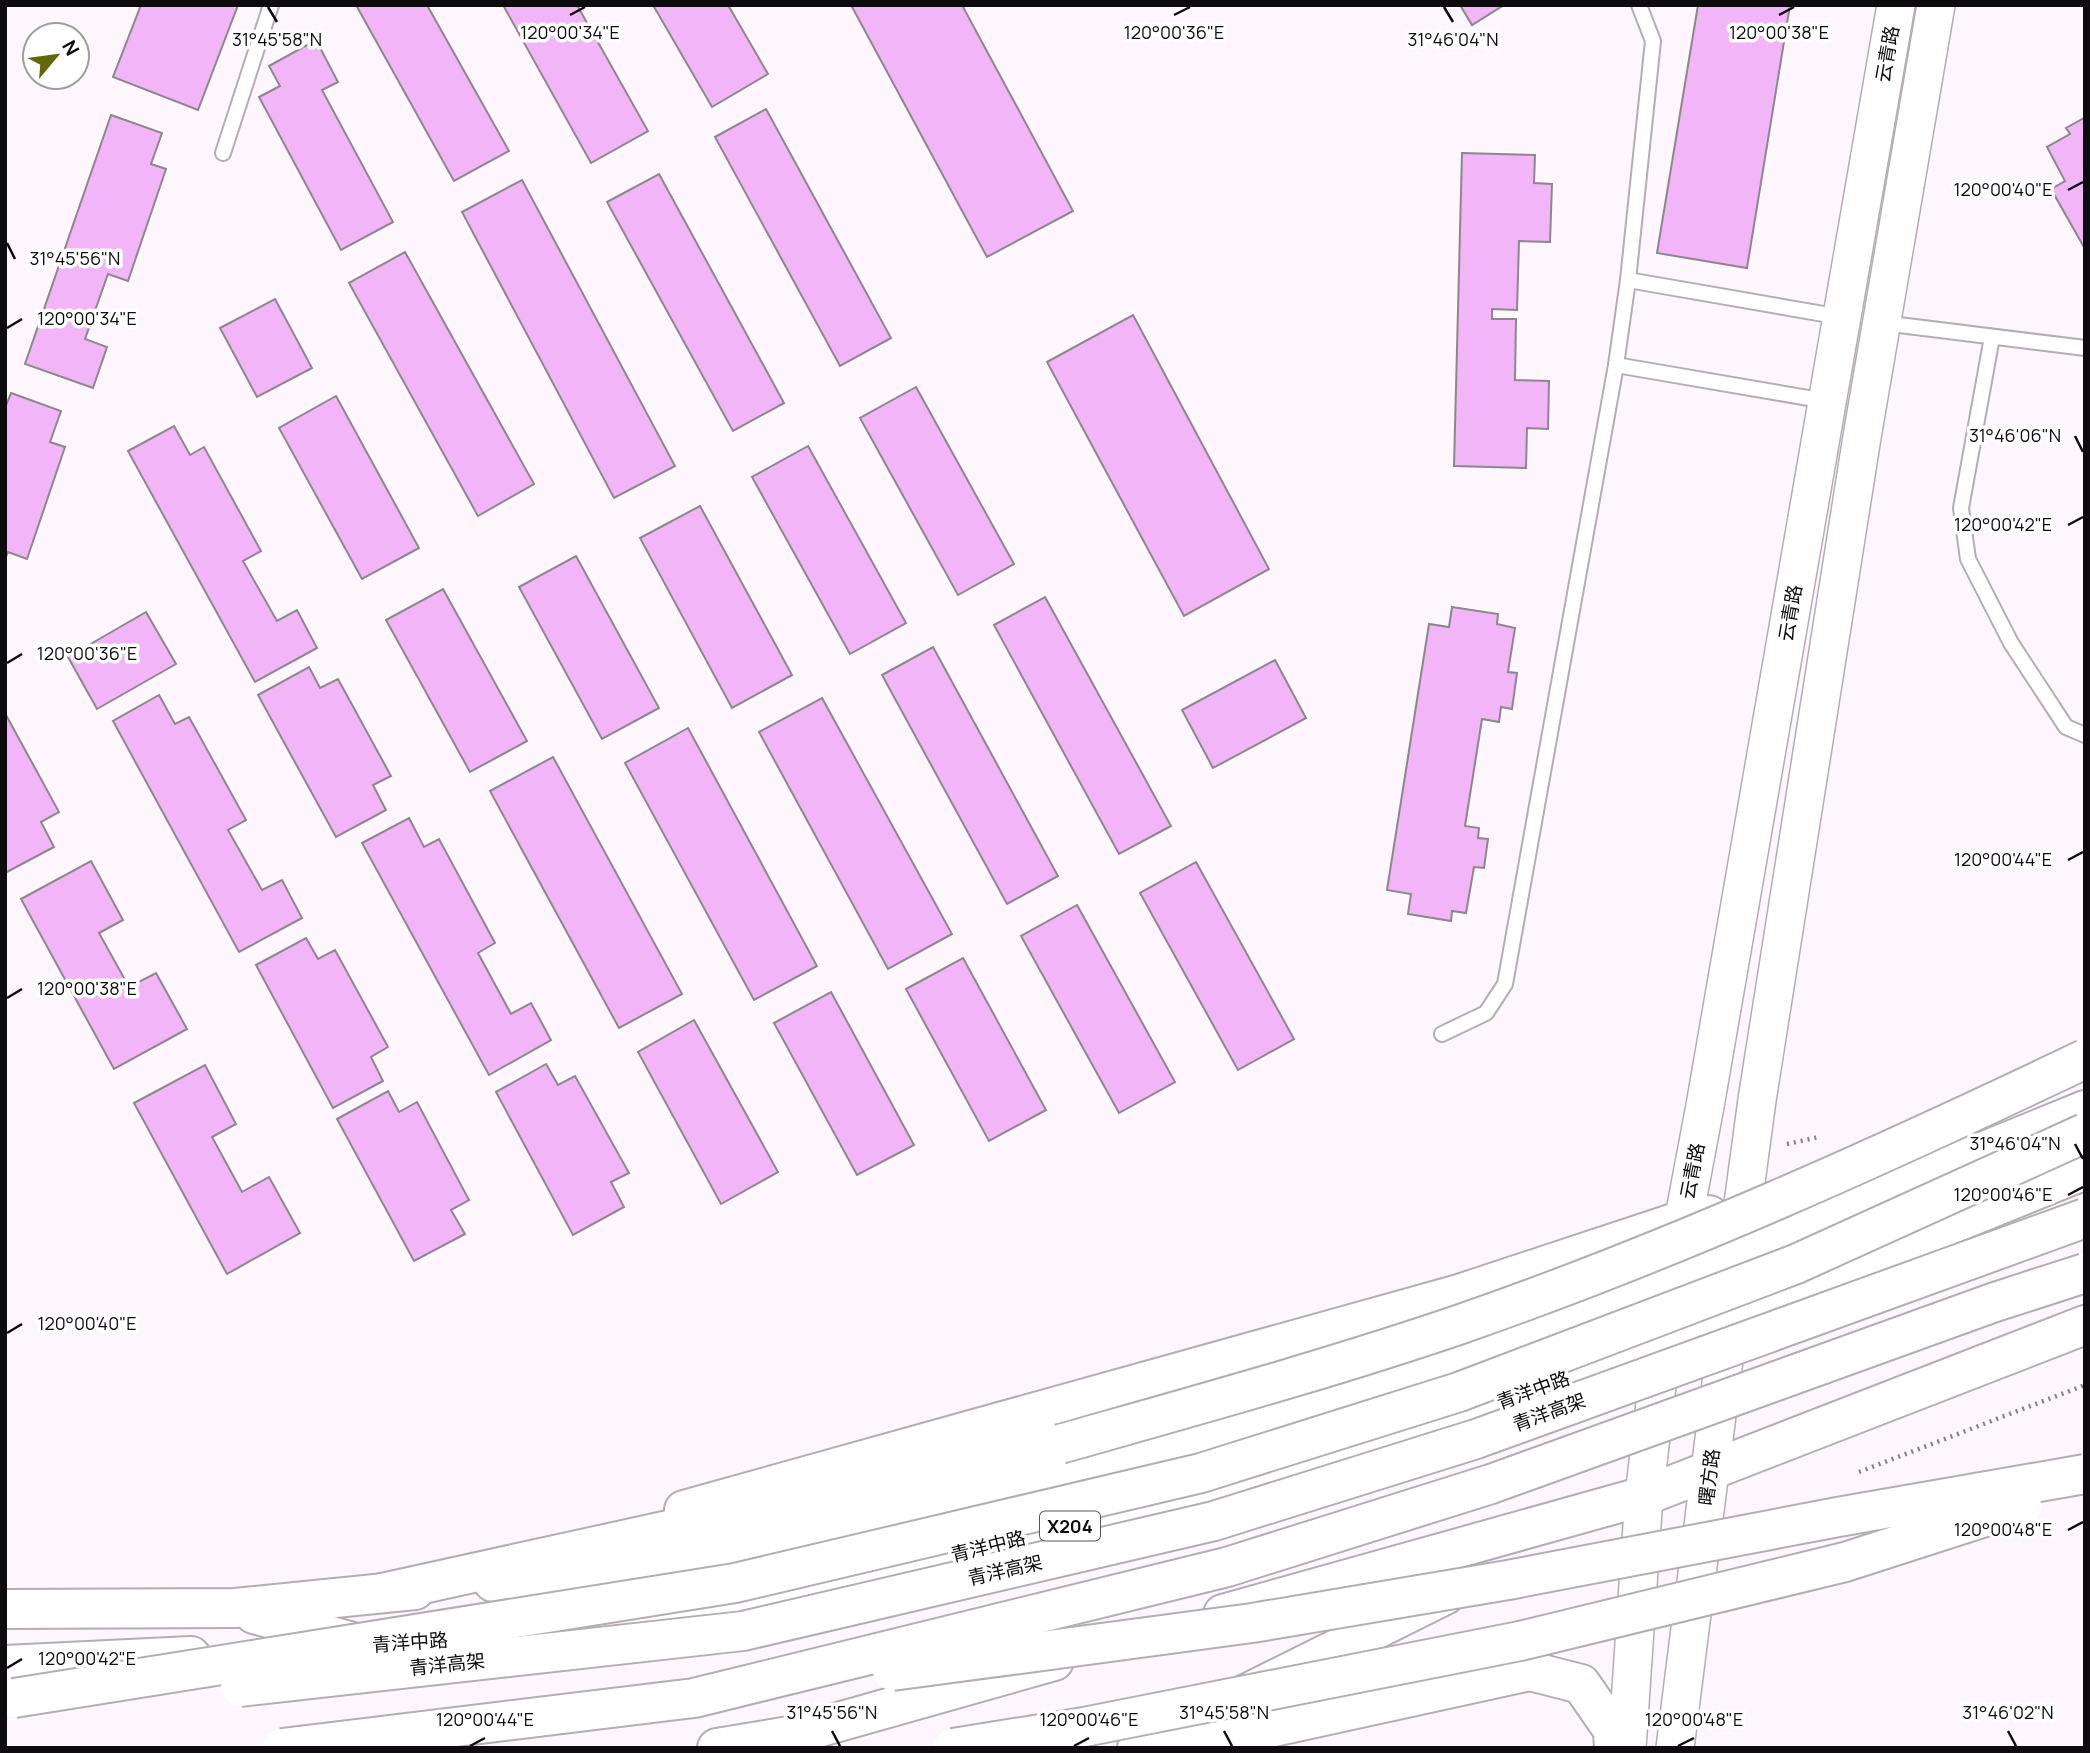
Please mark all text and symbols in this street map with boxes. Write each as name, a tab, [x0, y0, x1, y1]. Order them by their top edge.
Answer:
text: 120°00'34"E	[520, 20, 620, 44]
text: 120°00'36"E	[1124, 20, 1224, 44]
text: 120°00'38"E	[1729, 20, 1829, 44]
north arrow	[21, 21, 91, 91]
street label: 云青路	[1869, 24, 1905, 84]
text: 31°45'58"N	[232, 27, 322, 51]
text: 31°46'04"N	[1407, 27, 1499, 51]
text: N	[56, 35, 86, 60]
text: 120°00'40"E	[1954, 177, 2052, 201]
text: 31°45'56"N	[30, 246, 120, 270]
text: 120°00'34"E	[37, 306, 137, 330]
text: 31°46'06"N	[1969, 423, 2061, 447]
text: 120°00'42"E	[1954, 512, 2052, 536]
street label: 云青路	[1772, 583, 1808, 643]
text: 120°00'36"E	[37, 641, 137, 665]
text: 120°00'44"E	[1954, 847, 2052, 871]
text: 120°00'38"E	[37, 976, 137, 1000]
text: 31°46'04"N	[1969, 1131, 2061, 1155]
street label: 云青路	[1674, 1141, 1710, 1201]
text: 120°00'46"E	[1953, 1182, 2053, 1206]
text: 120°00'40"E	[38, 1311, 136, 1335]
street label: 青洋中路	[1493, 1365, 1573, 1415]
street label: 青洋高架	[1509, 1387, 1589, 1437]
street label: 曙方路	[1693, 1447, 1725, 1507]
road number: X204	[1040, 1512, 1100, 1540]
text: 120°00'48"E	[1954, 1517, 2052, 1541]
street label: 青洋中路	[948, 1524, 1028, 1568]
street label: 青洋高架	[965, 1549, 1045, 1591]
street label: 青洋中路	[371, 1626, 449, 1658]
text: 120°00'42"E	[38, 1646, 136, 1670]
street label: 青洋高架	[408, 1647, 486, 1681]
text: 31°45'56"N	[787, 1700, 877, 1724]
text: 31°45'58"N	[1179, 1700, 1269, 1724]
text: 31°46'02"N	[1962, 1700, 2054, 1724]
text: 120°00'44"E	[436, 1707, 534, 1731]
text: 120°00'46"E	[1039, 1707, 1139, 1731]
text: 120°00'48"E	[1645, 1707, 1743, 1731]

